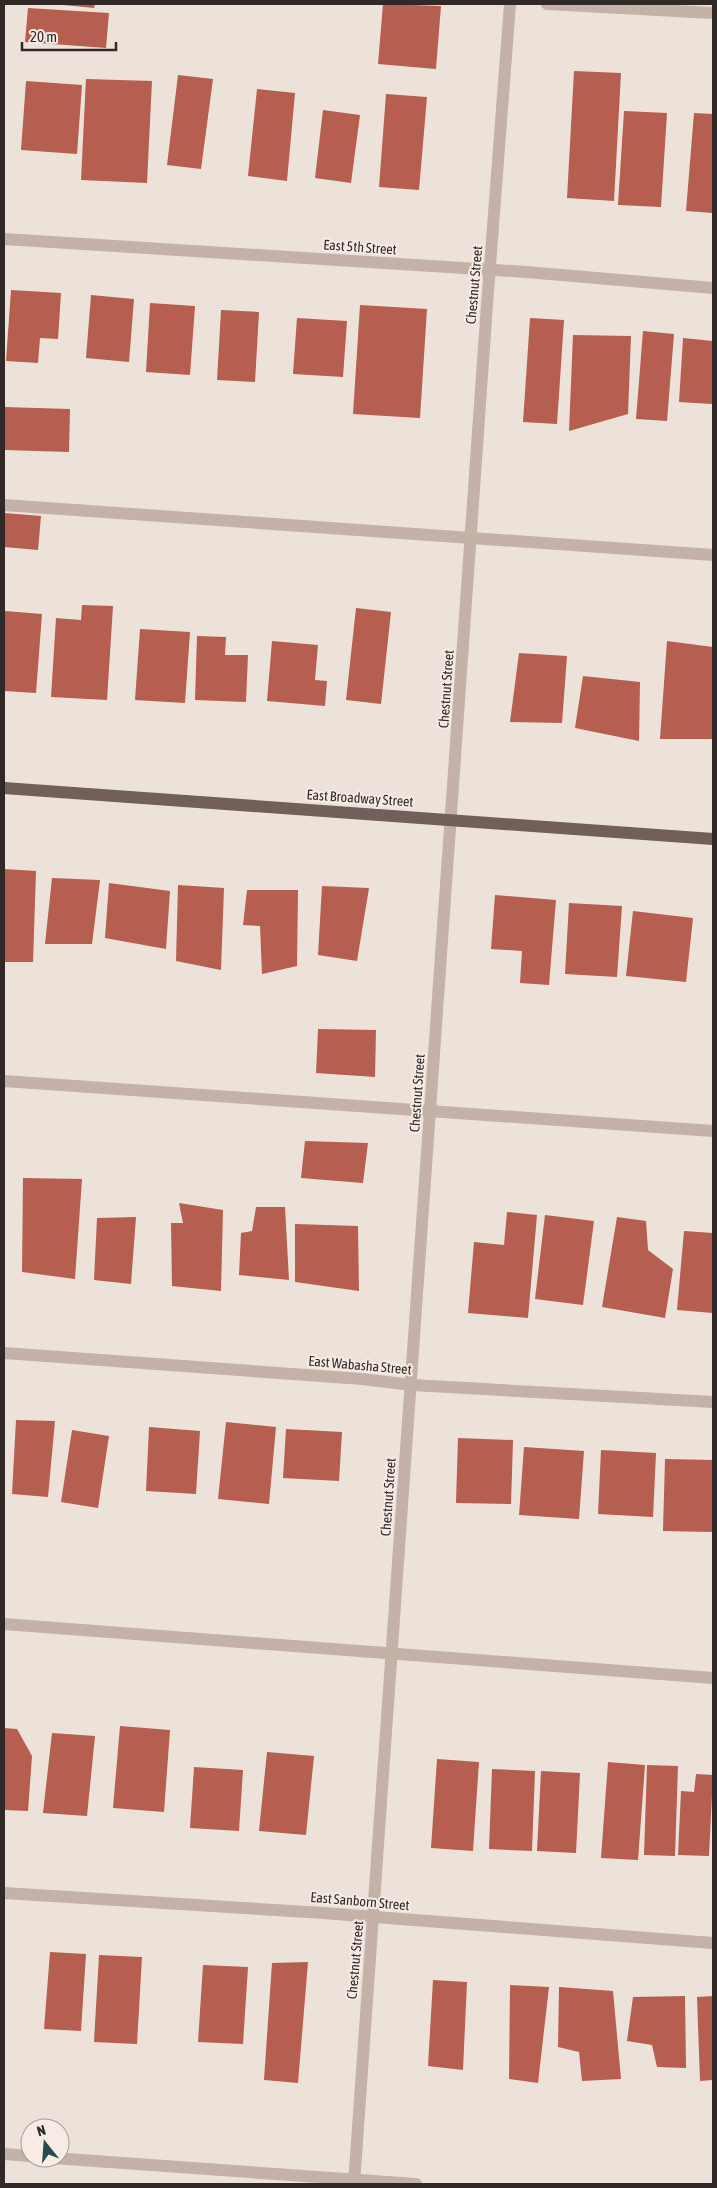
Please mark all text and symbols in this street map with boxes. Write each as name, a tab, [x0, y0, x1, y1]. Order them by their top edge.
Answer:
scale bar	[22, 20, 116, 52]
text: 20 m	[30, 28, 57, 45]
street label: East 5th Street	[323, 236, 397, 258]
street label: Chestnut Street	[463, 245, 485, 325]
street label: Chestnut Street	[435, 649, 457, 729]
street label: East Broadway Street	[306, 786, 414, 810]
street label: Chestnut Street	[406, 1053, 428, 1133]
street label: East Wabasha Street	[308, 1353, 412, 1377]
street label: Chestnut Street	[377, 1457, 399, 1537]
street label: East Sanborn Street	[310, 1889, 410, 1913]
street label: Chestnut Street	[344, 1920, 366, 2000]
north arrow	[20, 2118, 70, 2168]
text: N	[35, 2122, 47, 2139]

